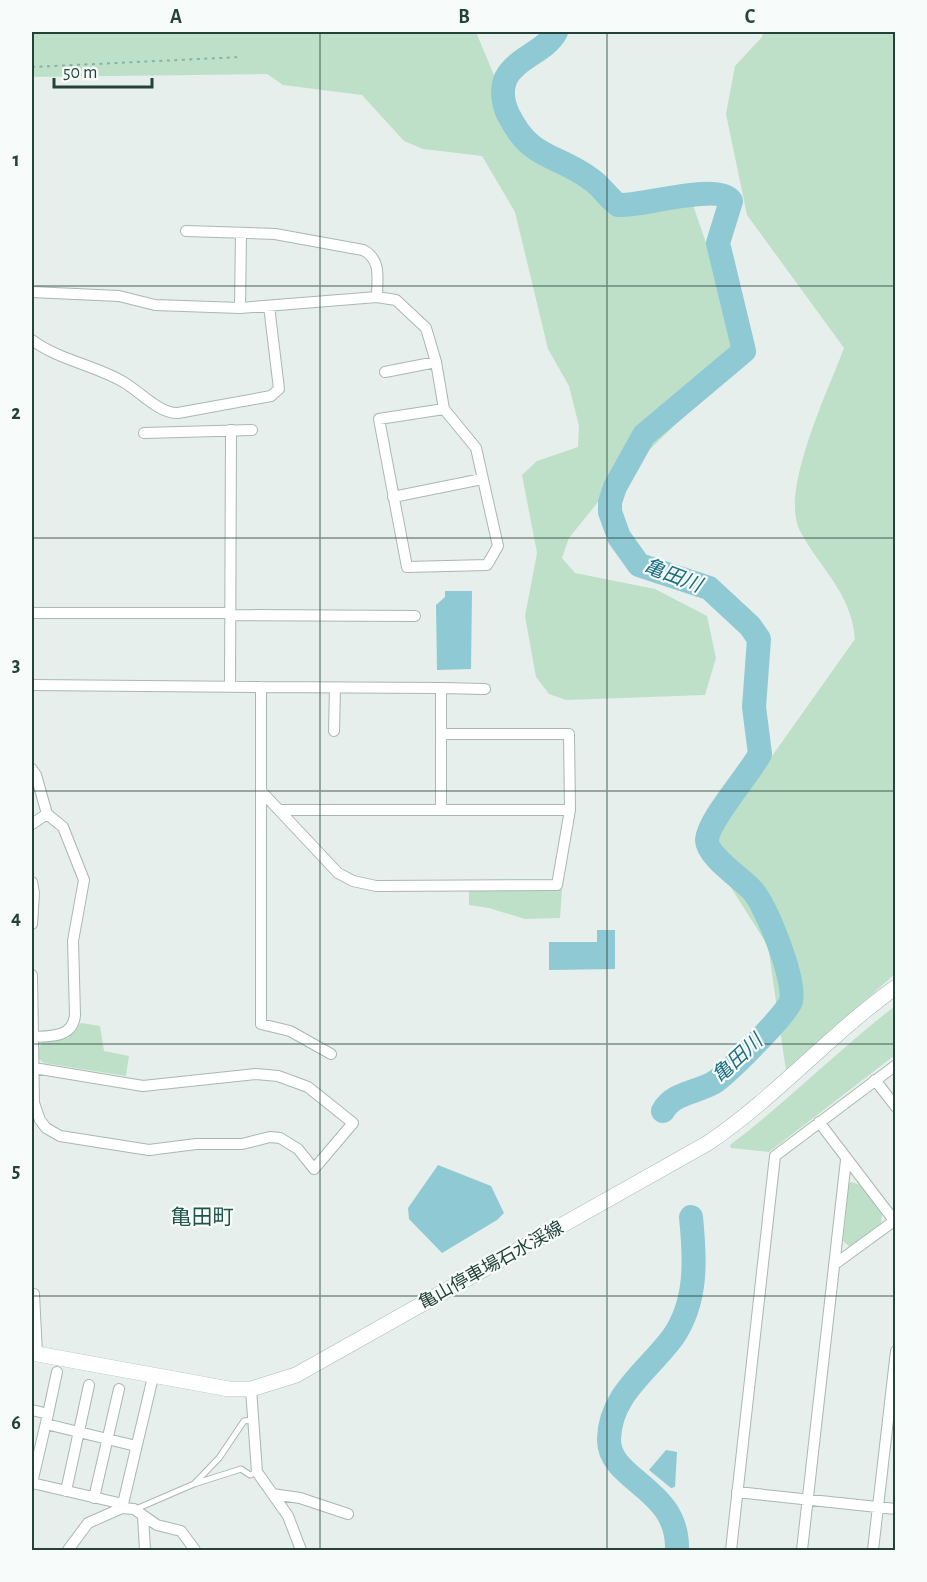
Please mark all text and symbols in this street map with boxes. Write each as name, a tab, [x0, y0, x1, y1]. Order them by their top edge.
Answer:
text: A	[170, 7, 182, 27]
text: B	[458, 7, 470, 27]
text: C	[745, 7, 756, 27]
scale bar	[54, 51, 152, 89]
text: 50 m	[63, 64, 97, 82]
text: 1	[12, 150, 20, 170]
text: 2	[11, 403, 21, 423]
water label: 亀田川	[641, 555, 706, 597]
text: 3	[12, 655, 20, 675]
text: 4	[11, 908, 21, 928]
water label: 亀田川	[708, 1029, 768, 1087]
text: 5	[12, 1161, 20, 1181]
district label: 亀田町	[171, 1206, 234, 1228]
street label: 亀山停車場石水渓線	[415, 1217, 567, 1313]
text: 6	[11, 1413, 21, 1433]

